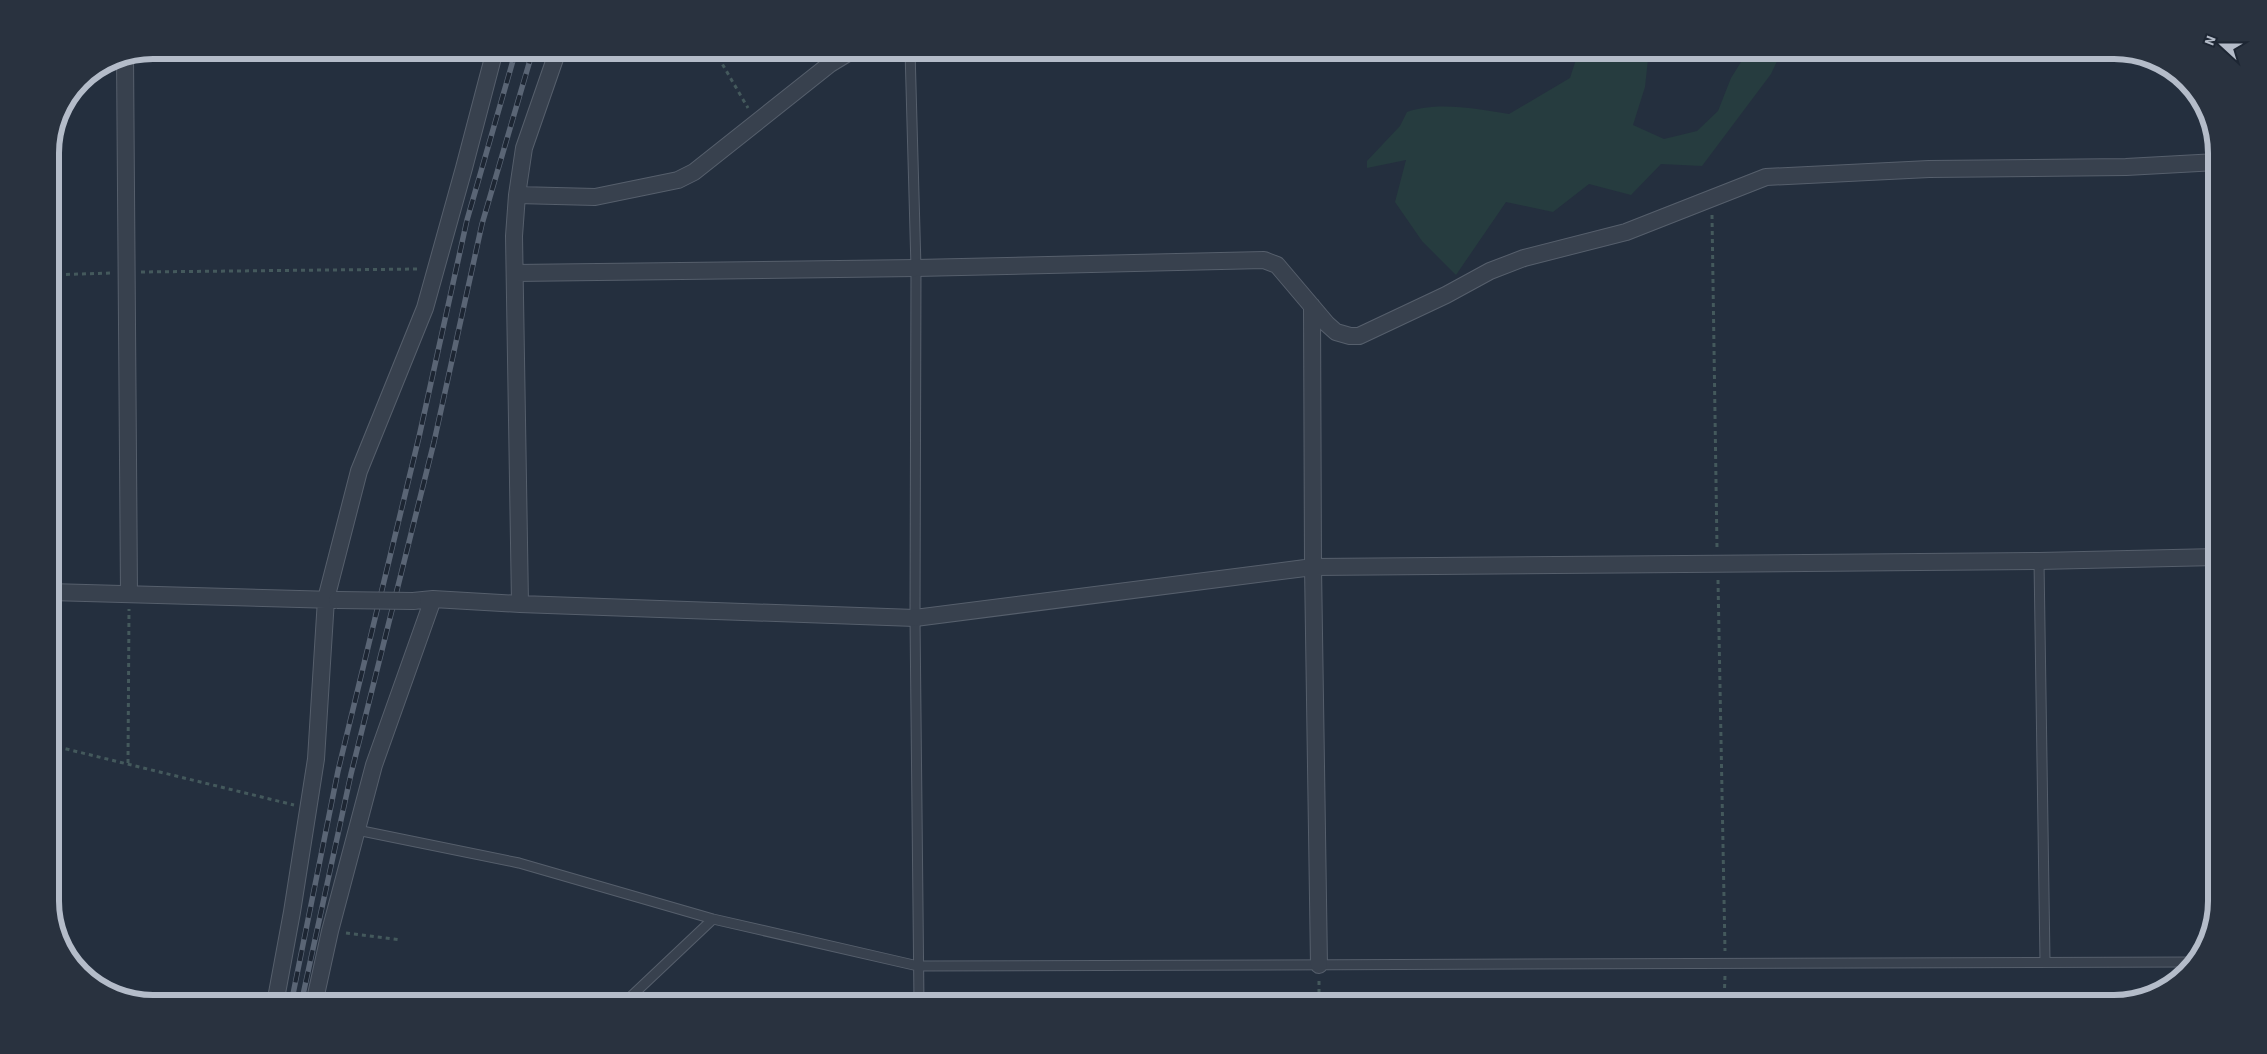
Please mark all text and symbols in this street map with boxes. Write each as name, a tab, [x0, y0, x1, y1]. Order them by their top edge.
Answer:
north arrow	[2197, 20, 2247, 70]
text: N	[2200, 33, 2222, 49]

